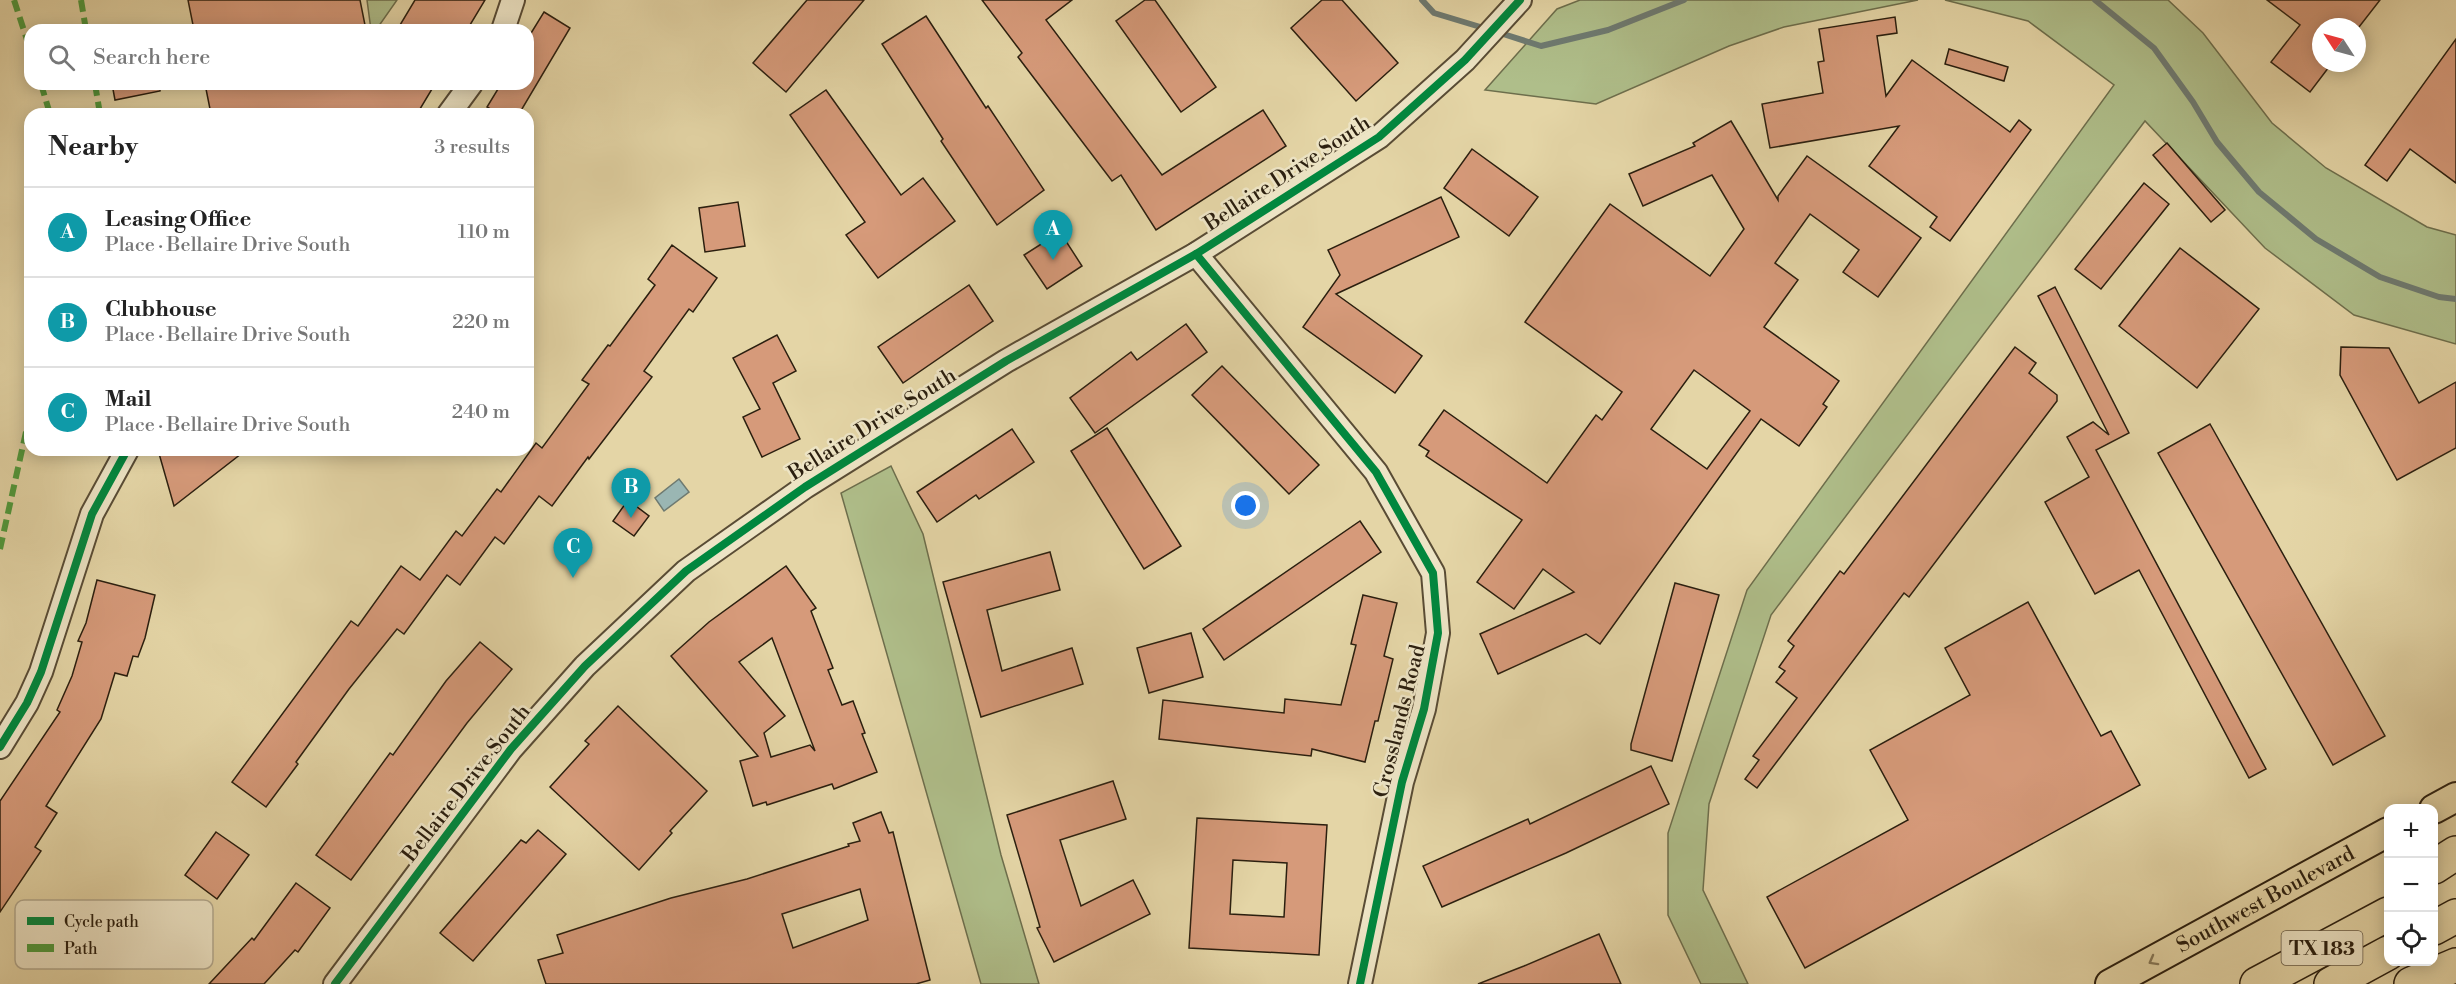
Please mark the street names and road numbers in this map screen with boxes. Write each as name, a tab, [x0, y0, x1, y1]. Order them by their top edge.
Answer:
street label: Bellaire Drive South	[1199, 110, 1376, 238]
street label: Bellaire Drive South	[783, 362, 962, 488]
street label: Crosslands Road	[1368, 642, 1432, 801]
street label: Bellaire Drive South	[397, 699, 537, 868]
street label: Southwest Boulevard	[2172, 841, 2359, 959]
road number: TX 183	[2282, 931, 2362, 965]

